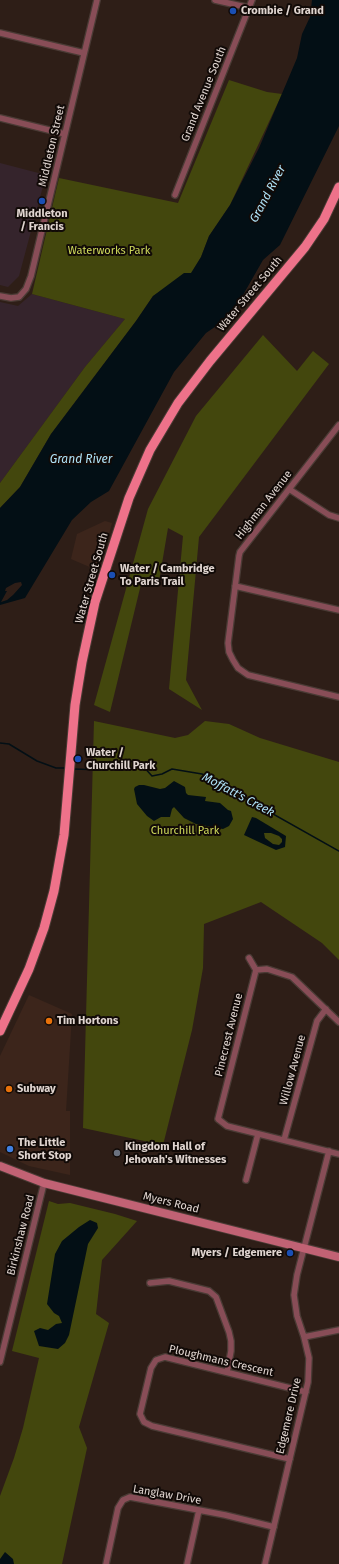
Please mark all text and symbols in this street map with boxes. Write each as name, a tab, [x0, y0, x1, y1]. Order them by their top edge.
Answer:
place label: Crombie / Grand	[241, 4, 324, 18]
marker: Crombie / Grand	[228, 6, 238, 16]
street label: Grand Avenue South	[179, 45, 229, 143]
street label: Middleton Street	[36, 104, 68, 188]
water label: Grand River	[247, 163, 289, 225]
marker: Middleton / Francis	[37, 196, 47, 206]
place label: Middleton / Francis	[16, 207, 68, 233]
park label: Waterworks Park	[68, 244, 150, 258]
street label: Water Street South	[215, 254, 285, 334]
water label: Grand River	[50, 453, 112, 467]
street label: Highman Avenue	[233, 468, 295, 542]
street label: Water Street South	[73, 531, 111, 625]
place label: Water / Cambridge To Paris Trail	[120, 562, 215, 588]
marker: Water / Cambridge To Paris Trail	[107, 570, 117, 580]
place label: Water / Churchill Park	[86, 746, 155, 772]
marker: Water / Churchill Park	[73, 754, 83, 764]
water label: Moffatt's Creek	[199, 770, 277, 820]
park label: Churchill Park	[151, 824, 219, 838]
street label: Pinecrest Avenue	[212, 992, 246, 1078]
place label: Tim Hortons	[57, 1014, 118, 1028]
marker: Tim Hortons	[44, 1016, 54, 1026]
street label: Willow Avenue	[277, 1033, 309, 1107]
place label: Subway	[17, 1082, 56, 1096]
marker: Subway	[4, 1084, 14, 1094]
place label: The Little Short Stop	[18, 1136, 72, 1162]
place label: Kingdom Hall of Jehovah's Witnesses	[125, 1140, 226, 1166]
marker: The Little Short Stop	[5, 1144, 15, 1154]
marker: Kingdom Hall of Jehovah's Witnesses	[112, 1148, 122, 1158]
street label: Myers Road	[142, 1190, 200, 1216]
street label: Birkinshaw Road	[5, 1193, 37, 1277]
place label: Myers / Edgemere	[192, 1246, 282, 1260]
marker: Myers / Edgemere	[285, 1248, 295, 1258]
street label: Ploughmans Crescent	[167, 1343, 275, 1379]
street label: Edgemere Drive	[274, 1377, 304, 1455]
street label: Langlaw Drive	[132, 1482, 202, 1508]

